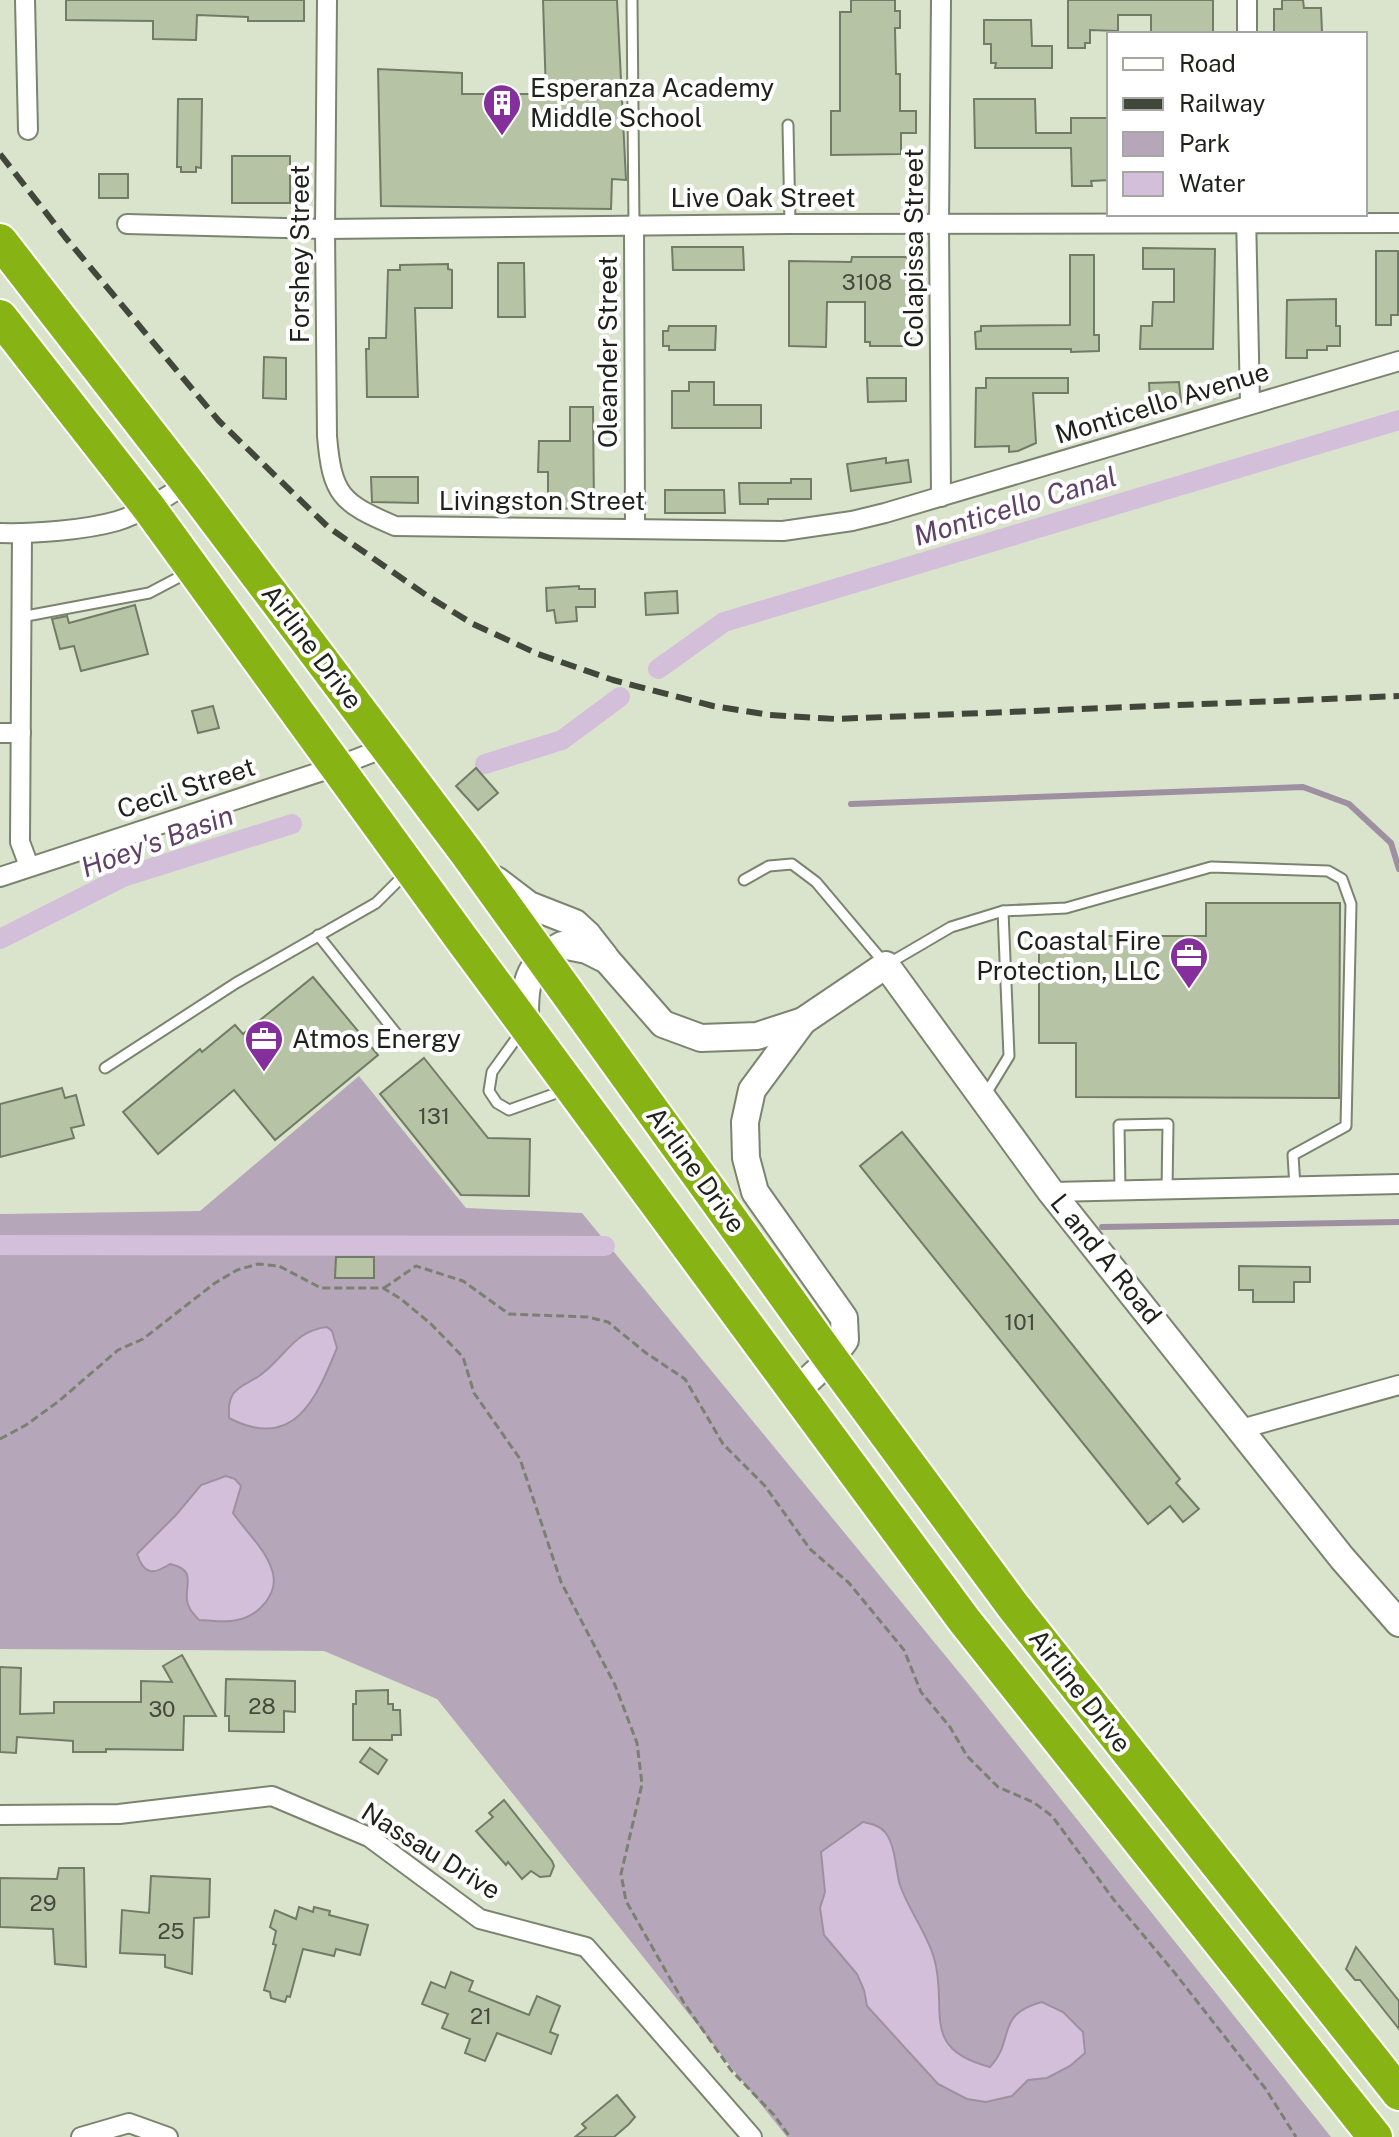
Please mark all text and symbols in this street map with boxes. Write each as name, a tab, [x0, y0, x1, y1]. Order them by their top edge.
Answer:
legend	[1107, 32, 1367, 216]
text: Road	[1179, 49, 1236, 77]
place label: Esperanza Academy Middle School	[530, 72, 774, 133]
building icon: Esperanza Academy Middle School	[481, 82, 523, 137]
text: Railway	[1179, 89, 1265, 117]
text: Park	[1179, 129, 1230, 157]
street label: Colapissa Street	[898, 148, 929, 348]
street label: Forshey Street	[284, 165, 315, 343]
text: Water	[1179, 169, 1246, 197]
street label: Live Oak Street	[670, 182, 856, 213]
street label: Oleander Street	[592, 256, 623, 448]
house number: 3108	[842, 269, 892, 295]
street label: Monticello Avenue	[1051, 355, 1273, 450]
water label: Monticello Canal	[909, 459, 1120, 552]
street label: Livingston Street	[439, 485, 645, 516]
street label: Airline Drive	[256, 578, 369, 715]
street label: Cecil Street	[113, 751, 259, 824]
water label: Hoey's Basin	[76, 798, 237, 883]
place label: Coastal Fire Protection, LLC	[976, 925, 1161, 986]
office icon: Coastal Fire Protection, LLC	[1168, 935, 1210, 990]
office icon: Atmos Energy	[243, 1018, 285, 1073]
place label: Atmos Energy	[292, 1023, 461, 1054]
street label: Airline Drive	[640, 1101, 752, 1239]
house number: 131	[418, 1103, 450, 1129]
street label: L and A Road	[1044, 1187, 1168, 1330]
house number: 101	[1004, 1309, 1036, 1335]
street label: Airline Drive	[1023, 1623, 1138, 1758]
house number: 28	[248, 1693, 276, 1719]
house number: 30	[148, 1696, 176, 1722]
street label: Nassau Drive	[356, 1796, 507, 1906]
house number: 29	[30, 1890, 56, 1916]
house number: 25	[157, 1918, 185, 1944]
house number: 21	[470, 2003, 492, 2029]

